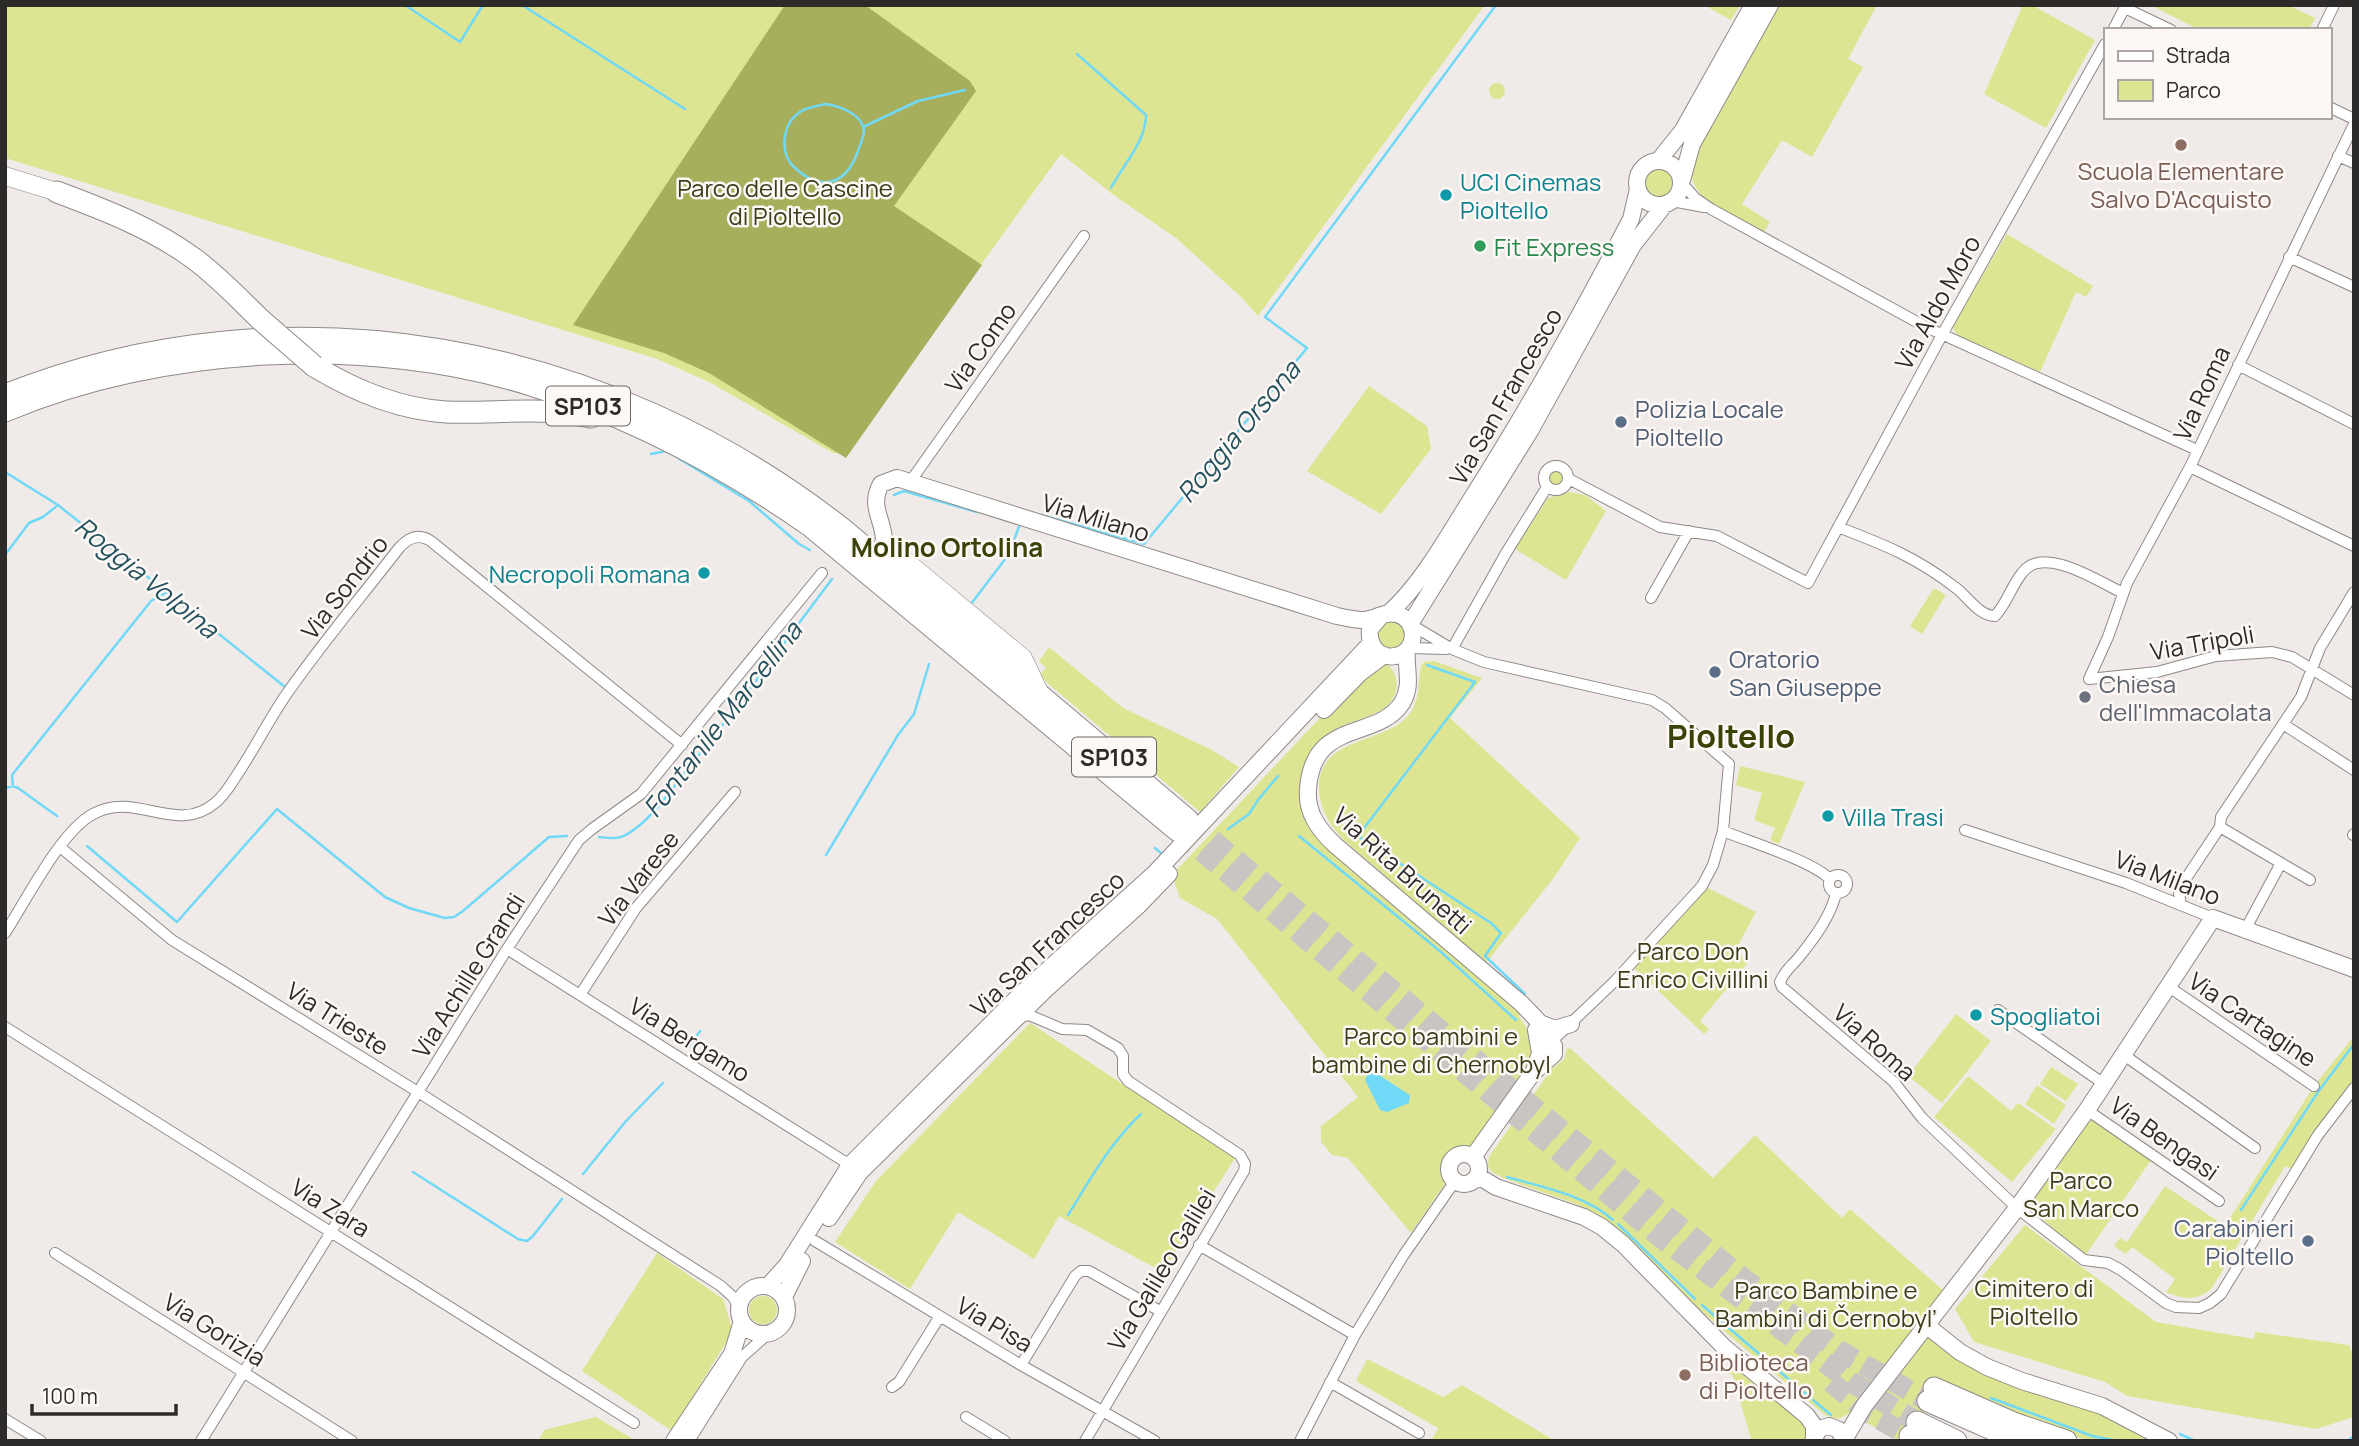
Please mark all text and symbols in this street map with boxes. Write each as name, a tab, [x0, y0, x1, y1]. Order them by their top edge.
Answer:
legend	[2104, 28, 2331, 119]
text: Strada	[2166, 41, 2230, 69]
text: Parco	[2166, 76, 2221, 104]
marker: Scuola Elementare Salvo D'Acquisto	[2173, 137, 2189, 153]
place label: Scuola Elementare Salvo D'Acquisto	[2078, 154, 2284, 215]
place label: UCI Cinemas Pioltello	[1460, 165, 1601, 226]
park label: Parco delle Cascine di Pioltello	[677, 171, 893, 232]
marker: UCI Cinemas Pioltello	[1438, 187, 1454, 203]
street label: Via Aldo Moro	[1887, 229, 1987, 375]
place label: Fit Express	[1494, 230, 1614, 263]
marker: Fit Express	[1472, 238, 1488, 254]
street label: Via Como	[937, 295, 1023, 399]
street label: Via San Francesco	[1441, 301, 1569, 491]
street label: Via Roma	[2165, 340, 2237, 446]
water label: Roggia Orsona	[1168, 351, 1309, 510]
road number: SP103	[546, 386, 630, 426]
place label: Polizia Locale Pioltello	[1635, 392, 1784, 453]
marker: Polizia Locale Pioltello	[1613, 414, 1629, 430]
street label: Via Milano	[1038, 485, 1154, 549]
water label: Roggia Volpina	[68, 508, 228, 647]
street label: Via Sondrio	[293, 528, 395, 646]
district label: Molino Ortolina	[851, 529, 1043, 565]
place label: Necropoli Romana	[489, 557, 690, 590]
marker: Necropoli Romana	[696, 565, 712, 581]
water label: Fontanile Marcellina	[634, 612, 811, 824]
street label: Via Tripoli	[2148, 617, 2256, 667]
place label: Oratorio San Giuseppe	[1729, 642, 1882, 703]
marker: Oratorio San Giuseppe	[1707, 664, 1723, 680]
place label: Chiesa dell'Immacolata	[2099, 667, 2272, 728]
marker: Chiesa dell'Immacolata	[2077, 689, 2093, 705]
district label: Pioltello	[1667, 714, 1795, 758]
road number: SP103	[1072, 737, 1156, 776]
street label: Via Rita Brunetti	[1327, 799, 1479, 941]
place label: Villa Trasi	[1842, 800, 1944, 833]
marker: Villa Trasi	[1820, 808, 1836, 824]
street label: Via Varese	[590, 823, 686, 933]
street label: Via Milano	[2110, 842, 2226, 912]
street label: Via San Francesco	[963, 863, 1131, 1023]
street label: Via Achille Grandi	[404, 886, 532, 1064]
park label: Parco Don Enrico Civillini	[1617, 934, 1769, 995]
street label: Via Cartagine	[2182, 964, 2324, 1074]
street label: Via Trieste	[281, 974, 395, 1062]
street label: Via Bergamo	[623, 989, 757, 1089]
street label: Via Roma	[1827, 996, 1923, 1088]
place label: Spogliatoi	[1990, 999, 2101, 1032]
marker: Spogliatoi	[1968, 1007, 1984, 1023]
park label: Parco bambini e bambine di Chernobyl	[1311, 1019, 1551, 1080]
street label: Via Bengasi	[2104, 1088, 2226, 1188]
park label: Parco San Marco	[2023, 1163, 2139, 1224]
street label: Via Zara	[285, 1170, 377, 1244]
street label: Via Galileo Galilei	[1099, 1181, 1223, 1357]
place label: Carabinieri Pioltello	[2174, 1211, 2294, 1272]
marker: Carabinieri Pioltello	[2300, 1233, 2316, 1249]
park label: Cimitero di Pioltello	[1974, 1271, 2094, 1332]
park label: Parco Bambine e Bambini di Černobyl’	[1715, 1273, 1937, 1334]
street label: Via Gorizia	[158, 1285, 272, 1373]
street label: Via Pisa	[951, 1288, 1039, 1360]
place label: Biblioteca di Pioltello	[1699, 1345, 1812, 1406]
marker: Biblioteca di Pioltello	[1677, 1367, 1693, 1383]
scale bar	[32, 1372, 175, 1416]
text: 100 m	[42, 1382, 98, 1410]

